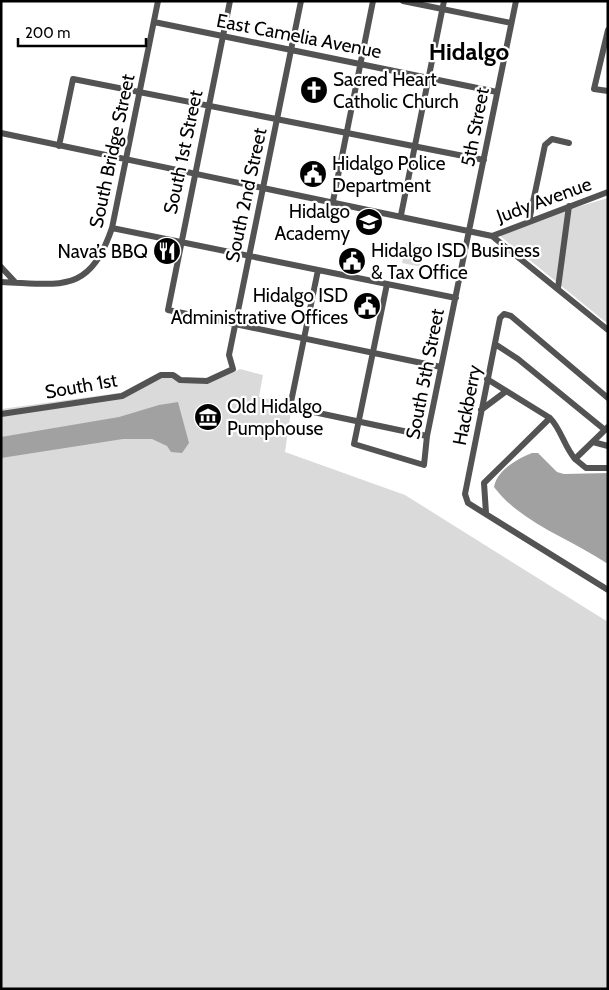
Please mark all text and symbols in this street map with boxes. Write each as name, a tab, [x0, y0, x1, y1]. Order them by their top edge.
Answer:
street label: East Camelia Avenue	[215, 9, 384, 63]
scale bar	[18, 15, 145, 47]
text: 200 m	[25, 24, 70, 42]
district label: Hidalgo	[429, 37, 510, 66]
place label: Sacred Heart Catholic Church	[333, 68, 459, 113]
street label: South Bridge Street	[84, 71, 140, 230]
church icon: Sacred Heart Catholic Church	[299, 75, 329, 105]
street label: 5th Street	[456, 85, 494, 169]
street label: South 1st Street	[159, 87, 207, 216]
street label: South 2nd Street	[221, 125, 272, 264]
place label: Hidalgo Police Department	[332, 152, 446, 197]
public building icon: Hidalgo Police Department	[298, 159, 328, 189]
street label: Judy Avenue	[492, 172, 595, 228]
place label: Hidalgo Academy	[274, 200, 350, 245]
school or university icon: Hidalgo Academy	[354, 207, 384, 237]
restaurant icon: Nava’s BBQ	[152, 236, 182, 266]
place label: Hidalgo ISD Business & Tax Office	[371, 239, 540, 284]
place label: Nava’s BBQ	[58, 240, 148, 263]
public building icon: Hidalgo ISD Business & Tax Office	[337, 246, 367, 276]
place label: Hidalgo ISD Administrative Offices	[171, 284, 348, 329]
public building icon: Hidalgo ISD Administrative Offices	[352, 291, 382, 321]
street label: South 5th Street	[401, 306, 449, 441]
street label: Hackberry	[448, 362, 486, 447]
street label: South 1st	[43, 368, 119, 404]
place label: Old Hidalgo Pumphouse	[227, 395, 324, 440]
museum icon: Old Hidalgo Pumphouse	[193, 402, 223, 432]

